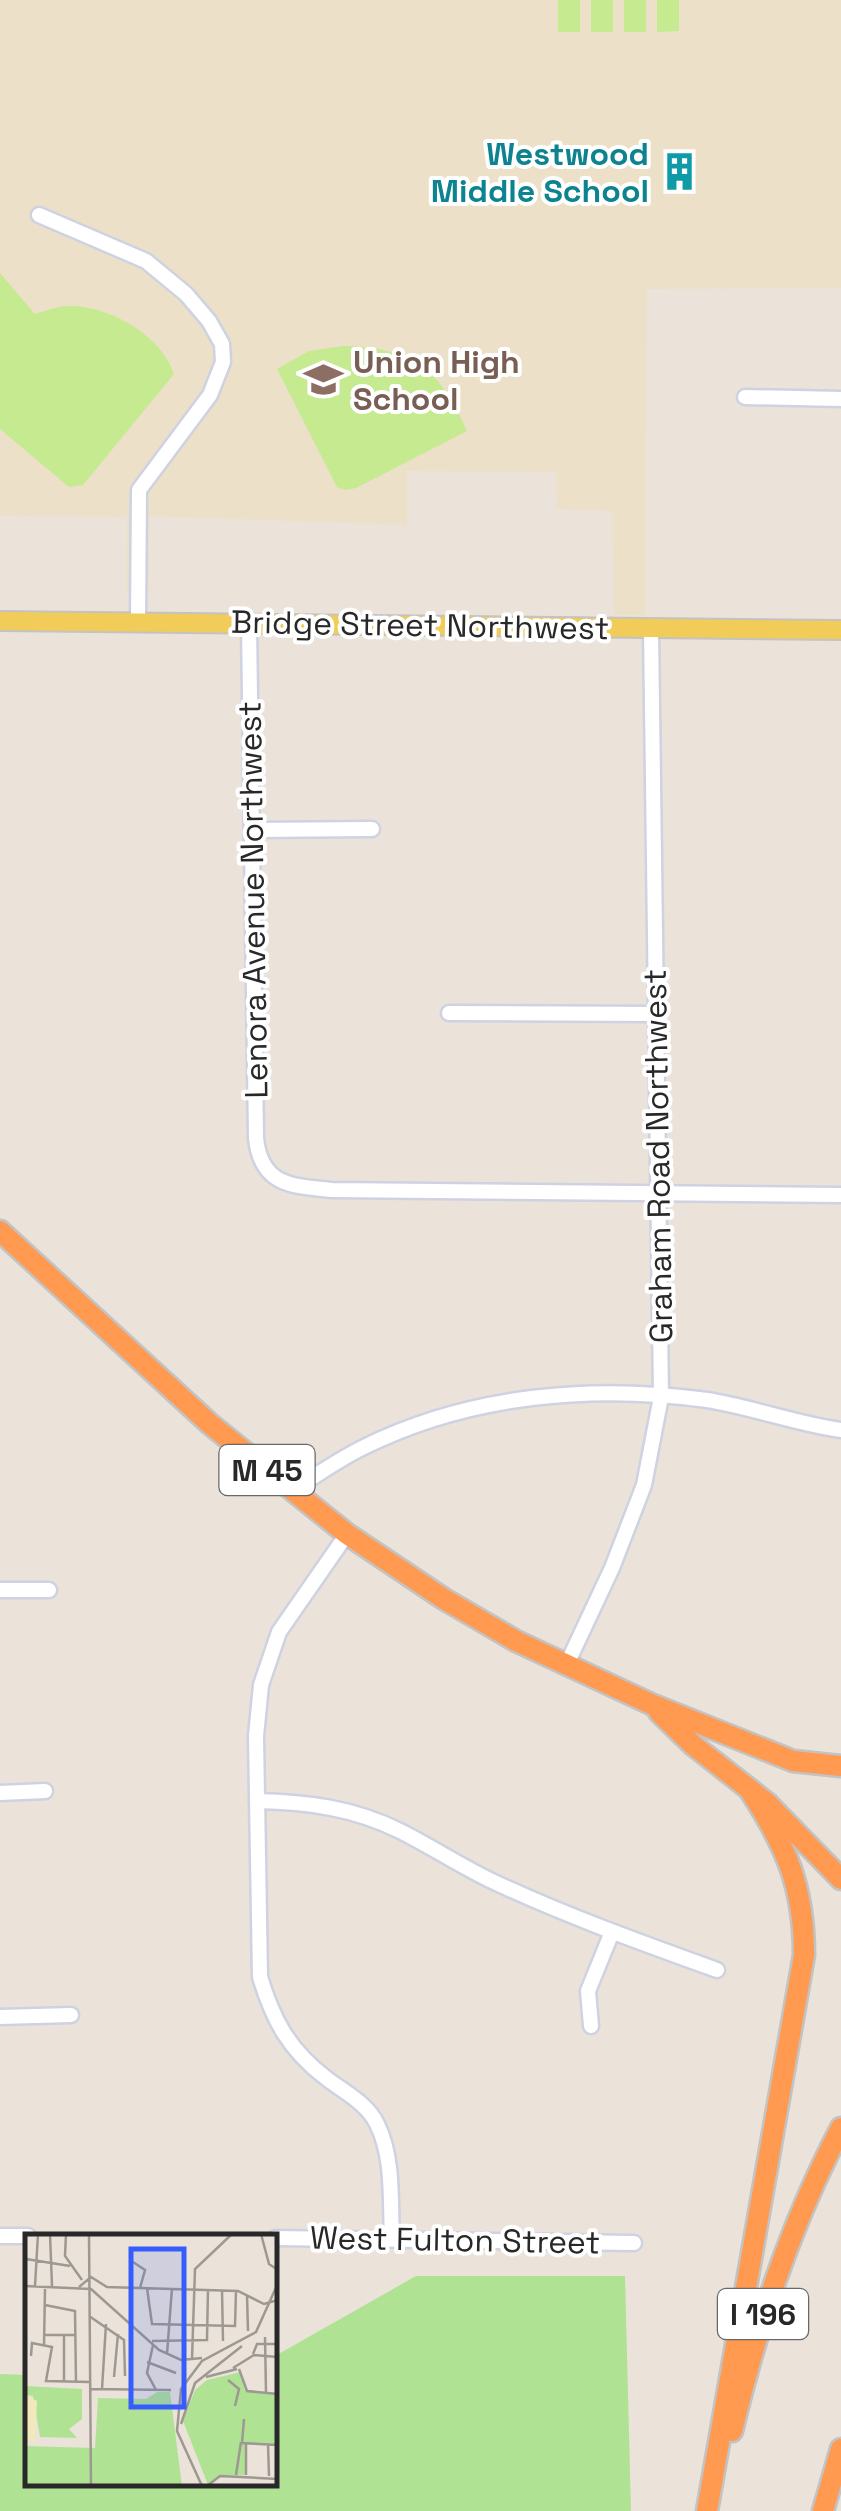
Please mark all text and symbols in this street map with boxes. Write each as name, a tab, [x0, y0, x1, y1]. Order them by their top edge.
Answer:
place label: Westwood Middle School	[431, 134, 649, 211]
building icon: Westwood Middle School	[658, 151, 700, 193]
place label: Union High School	[353, 342, 520, 419]
school or university icon: Union High School	[302, 359, 344, 401]
street label: Bridge Street Northwest	[231, 602, 609, 648]
street label: Lenora Avenue Northwest	[230, 701, 276, 1099]
street label: Graham Road Northwest	[635, 969, 681, 1343]
road number: M 45	[220, 1445, 314, 1495]
street label: West Fulton Street	[310, 2217, 600, 2263]
inset map	[25, 2234, 278, 2486]
road number: I 196	[718, 2289, 808, 2339]

